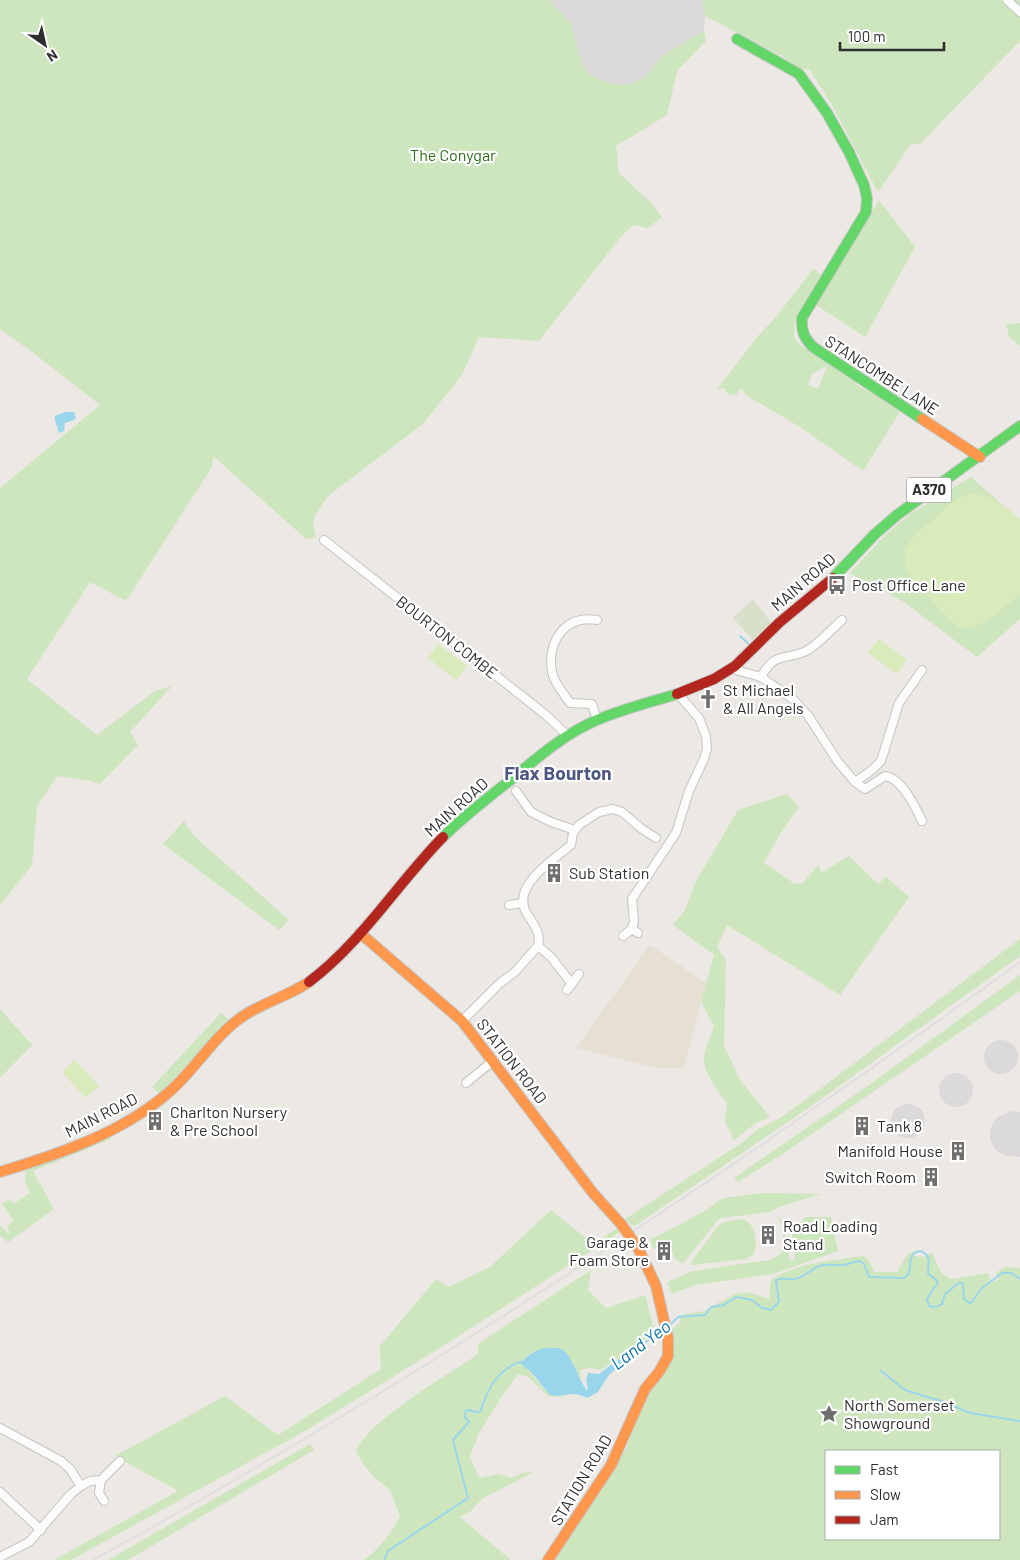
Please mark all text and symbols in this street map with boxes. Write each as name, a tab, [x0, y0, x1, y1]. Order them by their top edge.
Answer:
north arrow	[20, 20, 70, 70]
scale bar	[840, 20, 944, 52]
text: 100 m	[848, 27, 886, 45]
text: N	[44, 47, 61, 66]
park label: The Conygar	[410, 145, 496, 164]
street label: STANCOMBE LANE	[822, 331, 943, 418]
road number: A370	[906, 478, 952, 502]
street label: MAIN ROAD	[767, 549, 839, 615]
bus stop icon: Post Office Lane	[826, 574, 848, 596]
place label: Post Office Lane	[852, 575, 966, 594]
street label: BOURTON COMBE	[393, 591, 502, 682]
place label: St Michael & All Angels	[723, 680, 804, 717]
church icon: St Michael & All Angels	[697, 688, 719, 710]
district label: Flax Bourton	[504, 761, 612, 784]
street label: MAIN ROAD	[420, 773, 491, 840]
building icon: Sub Station	[543, 862, 565, 884]
place label: Sub Station	[569, 863, 649, 882]
street label: STATION ROAD	[473, 1014, 551, 1107]
street label: MAIN ROAD	[61, 1088, 140, 1141]
place label: Charlton Nursery & Pre School	[170, 1102, 288, 1139]
building icon: Charlton Nursery & Pre School	[144, 1110, 166, 1132]
building icon: Tank 8	[851, 1115, 873, 1137]
place label: Tank 8	[877, 1116, 922, 1135]
building icon: Manifold House	[947, 1140, 969, 1162]
place label: Manifold House	[837, 1141, 943, 1160]
building icon: Switch Room	[920, 1166, 942, 1188]
place label: Switch Room	[825, 1167, 916, 1186]
place label: Road Loading Stand	[783, 1216, 878, 1253]
building icon: Road Loading Stand	[757, 1224, 779, 1246]
place label: Garage & Foam Store	[569, 1232, 649, 1269]
building icon: Garage & Foam Store	[653, 1240, 675, 1262]
water label: Land Yeo	[606, 1315, 675, 1374]
place label: North Somerset Showground	[844, 1395, 955, 1432]
place icon: North Somerset Showground	[818, 1403, 840, 1425]
street label: STATION ROAD	[546, 1431, 615, 1529]
legend	[825, 1450, 1000, 1540]
text: Fast	[870, 1460, 898, 1478]
text: Slow	[870, 1485, 901, 1503]
text: Jam	[870, 1510, 899, 1528]

